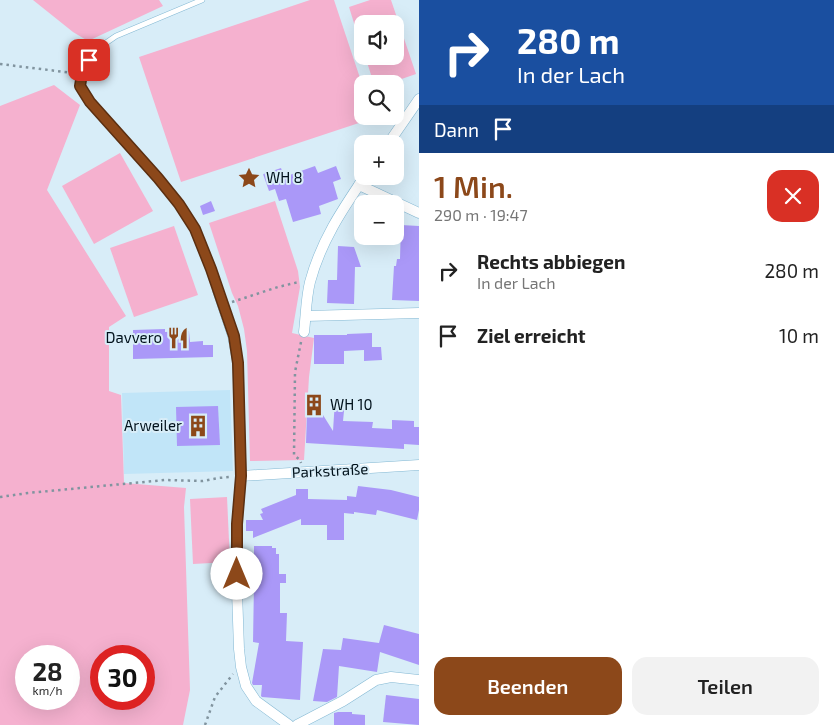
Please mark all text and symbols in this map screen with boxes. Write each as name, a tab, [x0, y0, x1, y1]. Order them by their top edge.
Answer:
map controls	[354, 15, 404, 245]
button: sound	[354, 15, 404, 65]
text: 280 m	[517, 19, 620, 61]
icon: right	[434, 20, 499, 85]
pin	[68, 39, 110, 81]
icon: arrive	[75, 46, 103, 74]
text: In der Lach	[517, 61, 625, 87]
button: search	[354, 75, 404, 125]
icon: arrive	[489, 115, 517, 143]
text: Dann	[434, 118, 479, 141]
button: +	[354, 135, 404, 185]
place icon: WH 8	[236, 165, 262, 191]
place label: WH 8	[266, 168, 303, 186]
text: 1 Min.	[434, 168, 513, 204]
button: close	[767, 170, 819, 222]
button: −	[354, 195, 404, 245]
text: 290 m · 19:47	[434, 205, 528, 224]
text: Rechts abbiegen	[477, 250, 625, 273]
icon: right	[434, 257, 462, 285]
text: 280 m	[764, 259, 819, 282]
text: In der Lach	[477, 273, 556, 292]
icon: arrive	[434, 322, 462, 350]
text: Ziel erreicht	[477, 324, 586, 347]
text: 10 m	[779, 324, 819, 347]
restaurant icon: Davvero	[165, 325, 191, 351]
place label: Davvero	[106, 328, 162, 346]
building icon: WH 10	[301, 392, 327, 418]
place label: WH 10	[330, 395, 373, 413]
building icon: Arweiler	[185, 413, 211, 439]
place label: Arweiler	[124, 416, 182, 434]
street label: Parkstraße	[291, 459, 369, 481]
position arrow	[210, 547, 262, 599]
speed limit sign: 30	[90, 645, 155, 710]
text: 28	[32, 656, 63, 686]
button: Beenden	[434, 657, 622, 715]
button: Teilen	[632, 657, 819, 715]
text: km/h	[33, 683, 62, 697]

